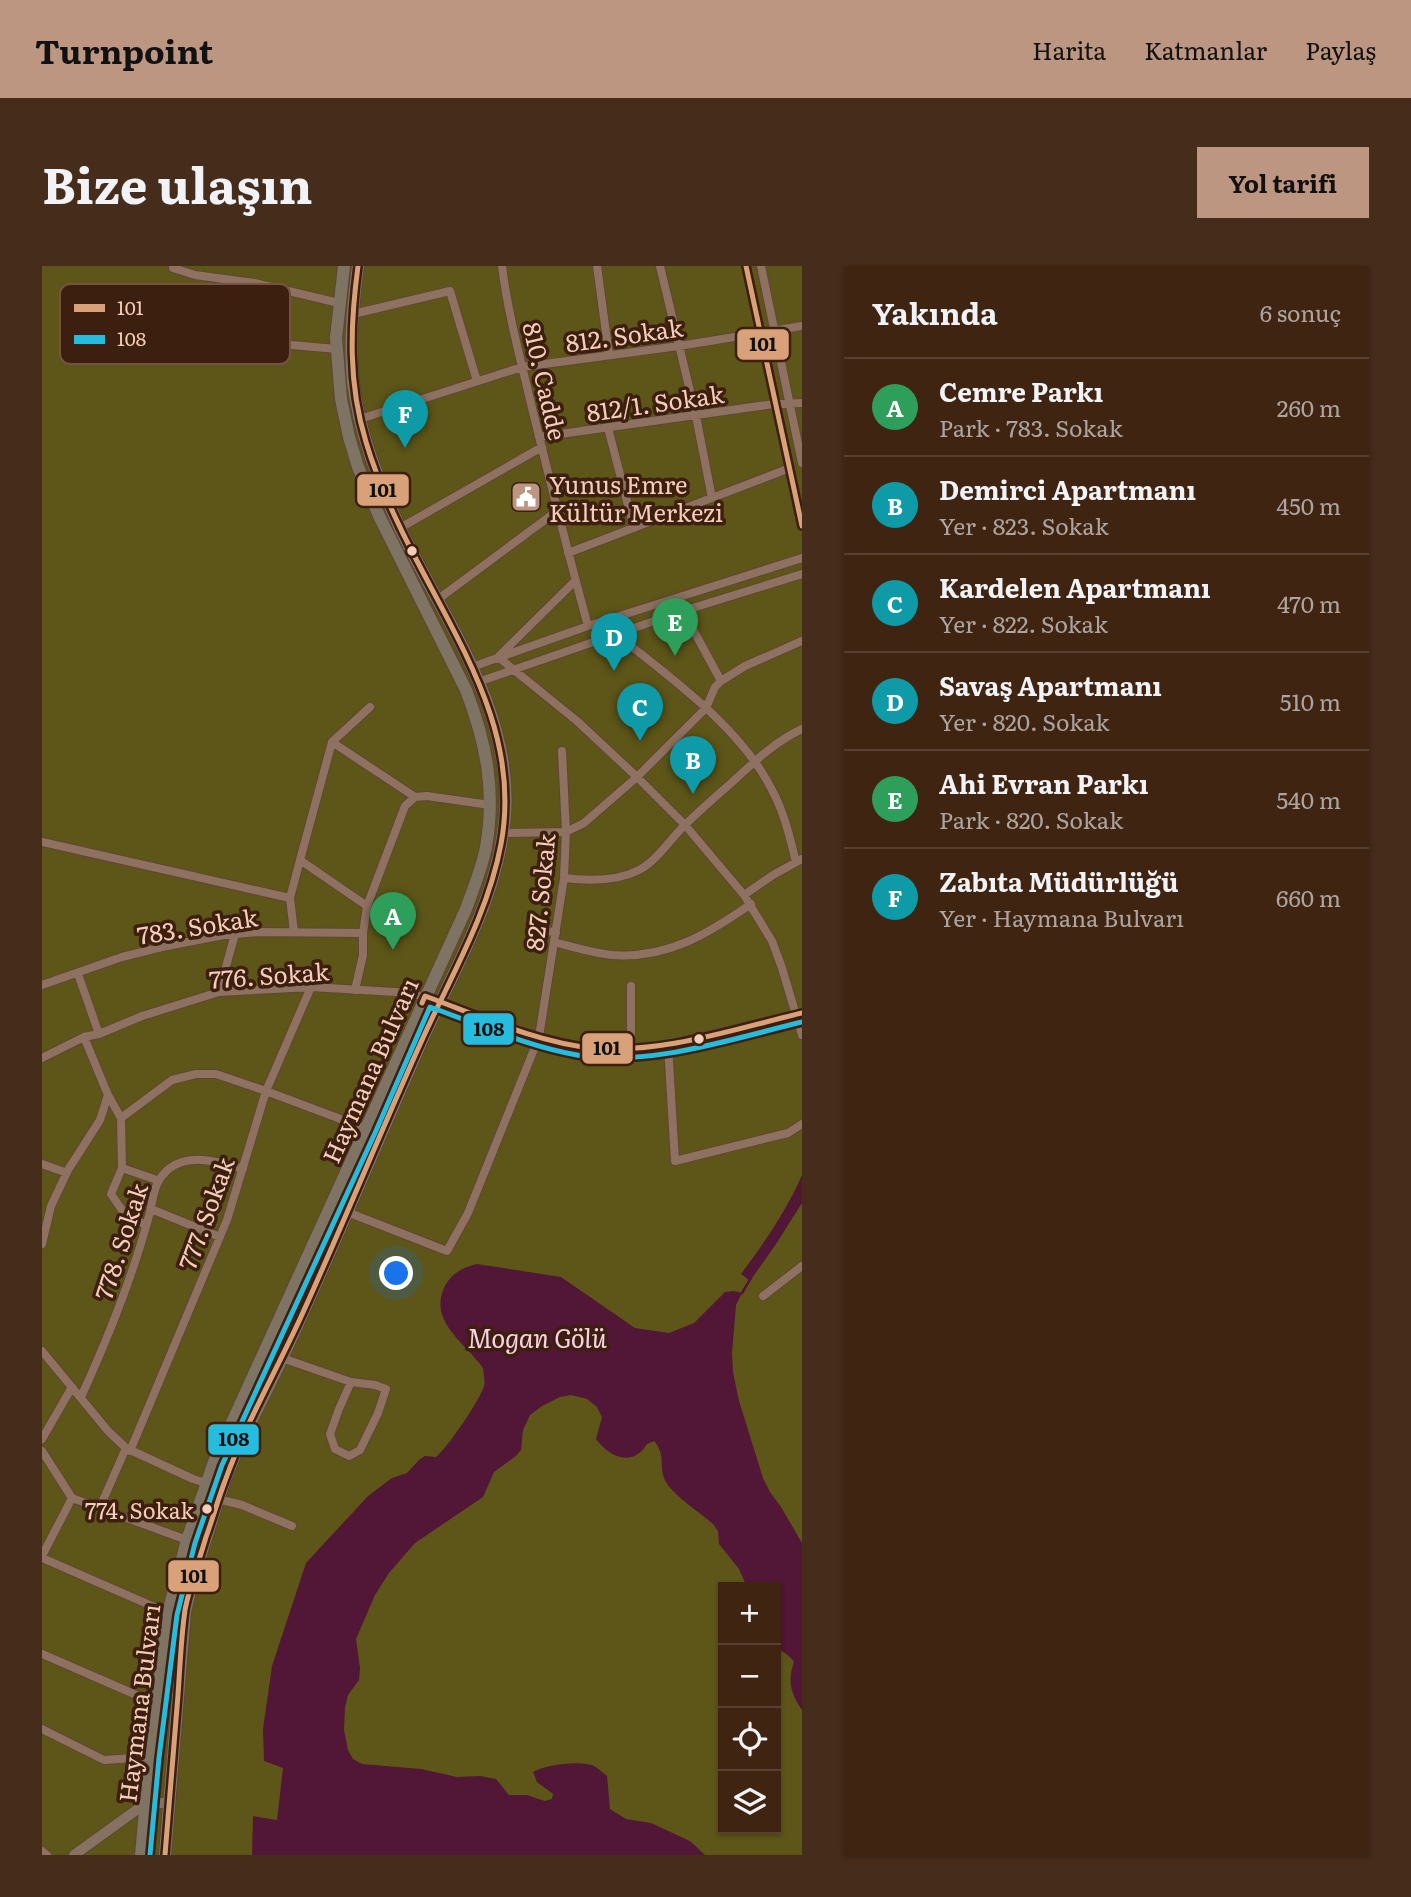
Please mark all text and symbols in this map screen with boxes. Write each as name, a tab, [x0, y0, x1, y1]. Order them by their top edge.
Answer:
text: Turnpoint	[35, 25, 213, 74]
text: Harita	[1032, 32, 1106, 67]
text: Katmanlar	[1144, 32, 1267, 67]
text: Paylaş	[1305, 32, 1376, 67]
text: Bize ulaşın	[42, 146, 313, 219]
button: Yol tarifi	[1197, 147, 1369, 218]
legend	[60, 284, 290, 364]
text: Yakında	[872, 290, 998, 334]
text: 101	[117, 293, 144, 321]
text: 6 sonuç	[1260, 295, 1341, 329]
street label: 812. Sokak	[563, 308, 685, 360]
street label: 810. Cadde	[515, 318, 577, 444]
text: 108	[117, 324, 146, 352]
line badge: 101	[736, 328, 790, 361]
text: 101	[749, 329, 777, 357]
text: Cemre Parkı	[939, 371, 1103, 410]
street label: 812/1. Sokak	[584, 375, 726, 429]
pin: F	[382, 390, 428, 448]
text: A	[886, 390, 904, 424]
text: 260 m	[1277, 390, 1341, 424]
text: Park · 783. Sokak	[939, 410, 1123, 444]
place label: Yunus Emre Kültür Merkezi	[549, 466, 723, 529]
text: Demirci Apartmanı	[939, 469, 1196, 508]
line badge: 101	[356, 473, 410, 507]
text: 101	[369, 475, 397, 503]
public building icon: Yunus Emre Kültür Merkezi	[509, 480, 543, 514]
text: B	[887, 488, 903, 522]
text: 450 m	[1276, 488, 1341, 522]
text: Yer · 823. Sokak	[939, 508, 1109, 542]
unlabelled marker	[405, 544, 419, 558]
text: Kardelen Apartmanı	[939, 567, 1210, 606]
text: C	[887, 586, 903, 620]
text: 470 m	[1277, 586, 1341, 620]
pin: E	[652, 598, 698, 656]
text: Yer · 822. Sokak	[939, 606, 1108, 640]
pin: D	[591, 613, 637, 671]
text: Savaş Apartmanı	[939, 665, 1162, 704]
pin: C	[617, 683, 663, 741]
text: D	[886, 684, 904, 718]
text: 510 m	[1280, 684, 1341, 718]
text: Yer · 820. Sokak	[939, 704, 1110, 738]
pin: B	[670, 736, 716, 794]
text: Ahi Evran Parkı	[939, 763, 1148, 802]
text: E	[887, 782, 903, 816]
text: 540 m	[1276, 782, 1341, 816]
text: Park · 820. Sokak	[939, 802, 1123, 836]
street label: 827. Sokak	[515, 831, 563, 952]
text: Zabıta Müdürlüğü	[939, 861, 1179, 900]
text: F	[888, 880, 902, 914]
text: 660 m	[1276, 880, 1341, 914]
pin: A	[370, 892, 416, 950]
street label: 783. Sokak	[134, 898, 260, 952]
text: Yer · Haymana Bulvarı	[939, 900, 1184, 934]
street label: 776. Sokak	[208, 952, 331, 996]
street label: Haymana Bulvarı	[312, 972, 426, 1168]
line badge: 108	[462, 1012, 515, 1046]
text: 108	[474, 1014, 504, 1042]
line badge: 101	[581, 1032, 634, 1065]
unlabelled marker	[692, 1032, 706, 1046]
text: 101	[593, 1033, 621, 1061]
street label: 777. Sokak	[169, 1152, 242, 1274]
street label: 778. Sokak	[85, 1178, 155, 1304]
your location	[379, 1256, 413, 1290]
water label: Mogan Gölü	[467, 1317, 607, 1356]
line badge: 108	[207, 1423, 260, 1456]
text: 108	[219, 1424, 249, 1452]
place label: 774. Sokak	[85, 1493, 195, 1526]
marker: 774. Sokak	[200, 1502, 214, 1516]
line badge: 101	[167, 1559, 220, 1593]
text: 101	[180, 1561, 208, 1589]
map controls	[718, 1582, 781, 1834]
button: +	[718, 1582, 781, 1645]
street label: Haymana Bulvarı	[108, 1602, 168, 1804]
button: −	[718, 1645, 781, 1708]
button: locate	[718, 1708, 781, 1771]
button: layers	[718, 1771, 781, 1834]

